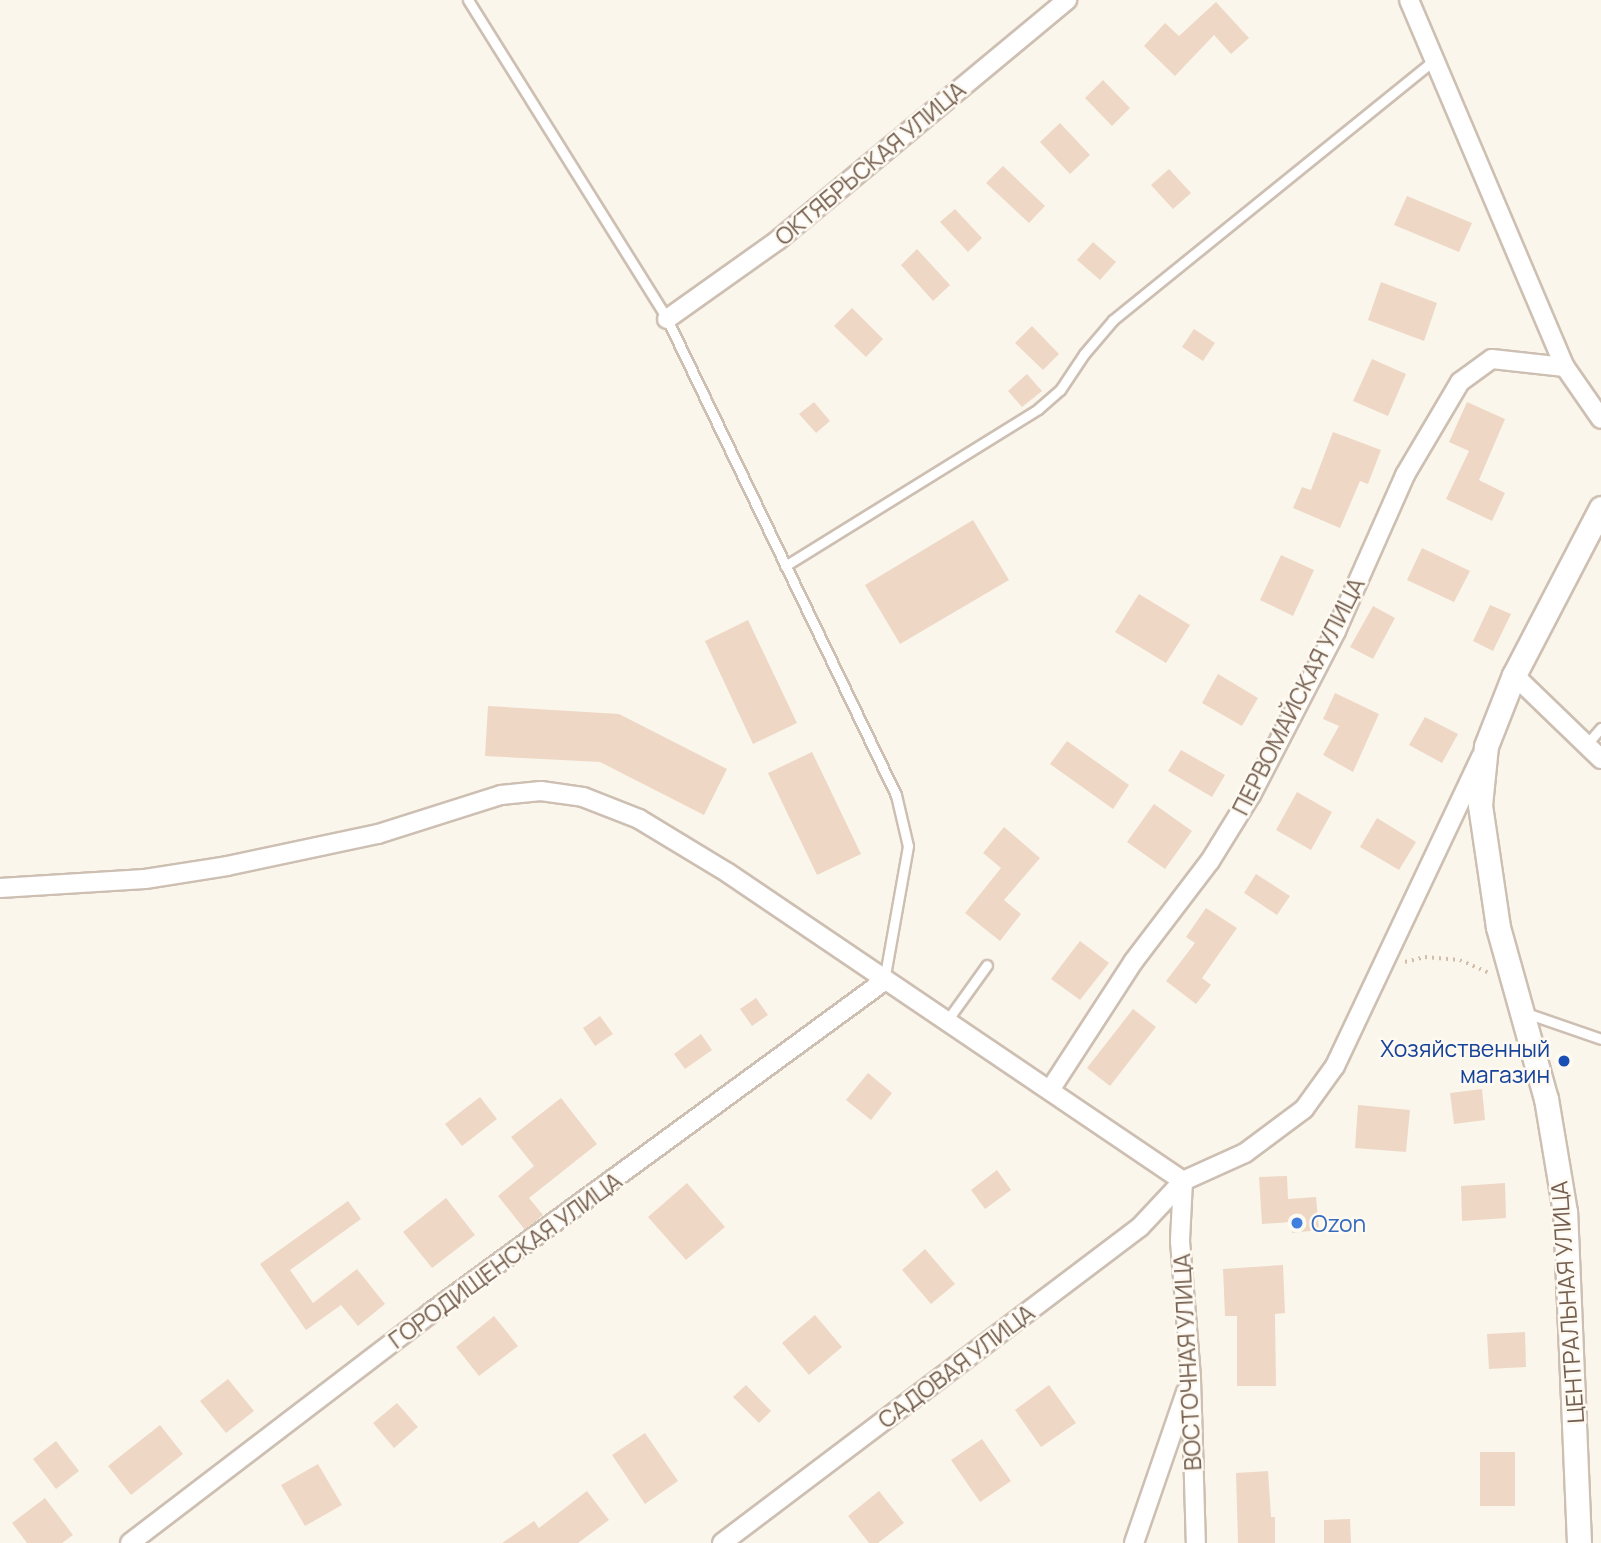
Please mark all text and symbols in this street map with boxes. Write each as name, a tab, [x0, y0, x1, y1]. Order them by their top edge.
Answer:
street label: ОКТЯБРЬСКАЯ УЛИЦА	[769, 75, 971, 251]
street label: ПЕРВОМАЙСКАЯ УЛИЦА	[1226, 573, 1370, 819]
place label: Хозяйственный магазин	[1380, 1034, 1550, 1088]
marker: Хозяйственный магазин	[1556, 1053, 1572, 1069]
street label: ГОРОДИЩЕНСКАЯ УЛИЦА	[383, 1166, 627, 1354]
street label: ЦЕНТРАЛЬНАЯ УЛИЦА	[1545, 1180, 1589, 1424]
place label: Ozon	[1311, 1209, 1366, 1237]
marker: Ozon	[1289, 1215, 1305, 1231]
street label: ВОСТОЧНАЯ УЛИЦА	[1168, 1253, 1206, 1471]
street label: САДОВАЯ УЛИЦА	[872, 1298, 1040, 1434]

